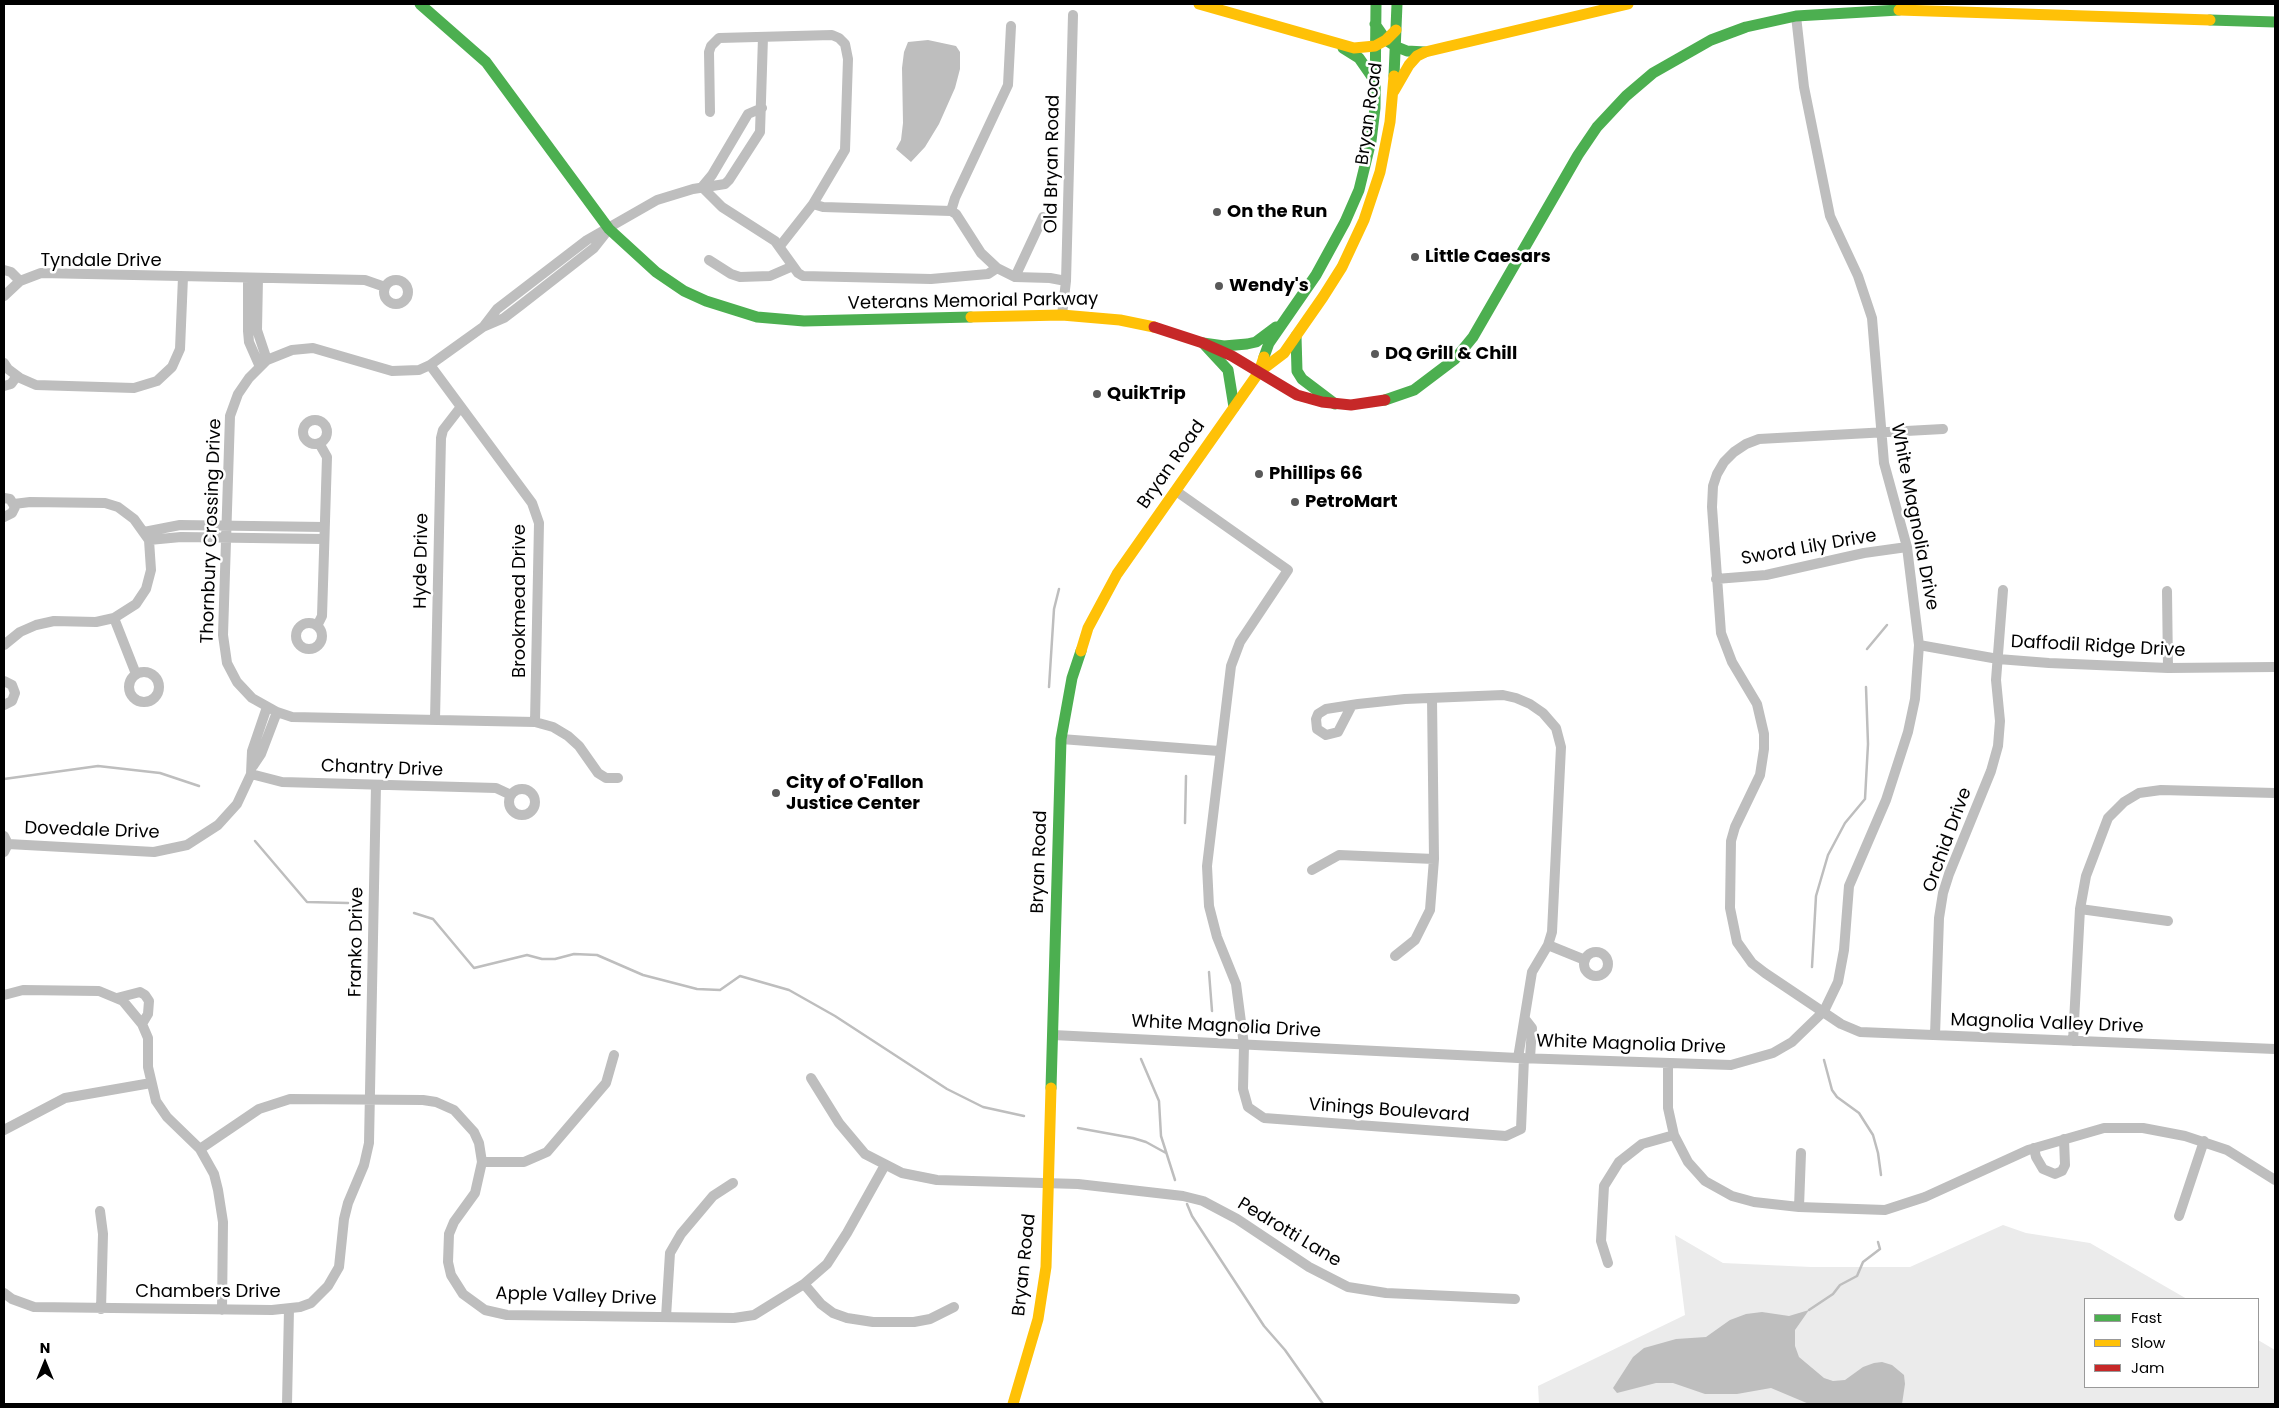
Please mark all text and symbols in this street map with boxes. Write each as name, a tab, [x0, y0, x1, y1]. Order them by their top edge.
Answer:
street label: Bryan Road	[1352, 61, 1388, 167]
street label: Old Bryan Road	[1041, 94, 1065, 234]
place label: On the Run	[1227, 201, 1327, 223]
marker: On the Run	[1211, 206, 1223, 218]
place label: Little Caesars	[1425, 246, 1551, 268]
street label: Tyndale Drive	[40, 250, 162, 272]
marker: Little Caesars	[1409, 251, 1421, 263]
place label: Wendy's	[1229, 275, 1309, 297]
marker: Wendy's	[1213, 280, 1225, 292]
street label: Veterans Memorial Parkway	[848, 289, 1098, 315]
place label: DQ Grill & Chill	[1385, 343, 1517, 365]
marker: DQ Grill & Chill	[1369, 348, 1381, 360]
place label: QuikTrip	[1107, 383, 1186, 405]
marker: QuikTrip	[1091, 388, 1103, 400]
street label: Bryan Road	[1134, 417, 1210, 513]
street label: Thornbury Crossing Drive	[197, 418, 227, 644]
street label: White Magnolia Drive	[1885, 422, 1943, 612]
place label: Phillips 66	[1269, 463, 1363, 485]
marker: Phillips 66	[1253, 468, 1265, 480]
place label: PetroMart	[1305, 491, 1398, 513]
marker: PetroMart	[1289, 496, 1301, 508]
street label: Hyde Drive	[410, 513, 434, 609]
street label: Brookmead Drive	[509, 524, 531, 678]
street label: Sword Lily Drive	[1740, 525, 1878, 571]
street label: Daffodil Ridge Drive	[2010, 632, 2186, 662]
street label: Chantry Drive	[320, 756, 444, 782]
place label: City of O'Fallon Justice Center	[786, 772, 924, 814]
street label: Orchid Drive	[1919, 785, 1977, 895]
marker: City of O'Fallon Justice Center	[770, 787, 782, 799]
street label: Bryan Road	[1027, 810, 1053, 914]
street label: Dovedale Drive	[24, 818, 160, 844]
street label: Franko Drive	[345, 887, 369, 997]
street label: Magnolia Valley Drive	[1950, 1010, 2144, 1038]
street label: White Magnolia Drive	[1131, 1011, 1321, 1043]
street label: White Magnolia Drive	[1536, 1031, 1726, 1059]
street label: Vinings Boulevard	[1308, 1095, 1470, 1127]
street label: Pedrotti Lane	[1233, 1194, 1345, 1272]
street label: Bryan Road	[1009, 1213, 1041, 1317]
street label: Chambers Drive	[135, 1281, 281, 1303]
street label: Apple Valley Drive	[495, 1283, 657, 1311]
legend	[2084, 1298, 2259, 1388]
text: Fast	[2131, 1307, 2162, 1328]
text: Slow	[2131, 1332, 2165, 1353]
north arrow	[20, 1338, 70, 1388]
text: N	[40, 1338, 50, 1358]
text: Jam	[2131, 1357, 2165, 1378]

